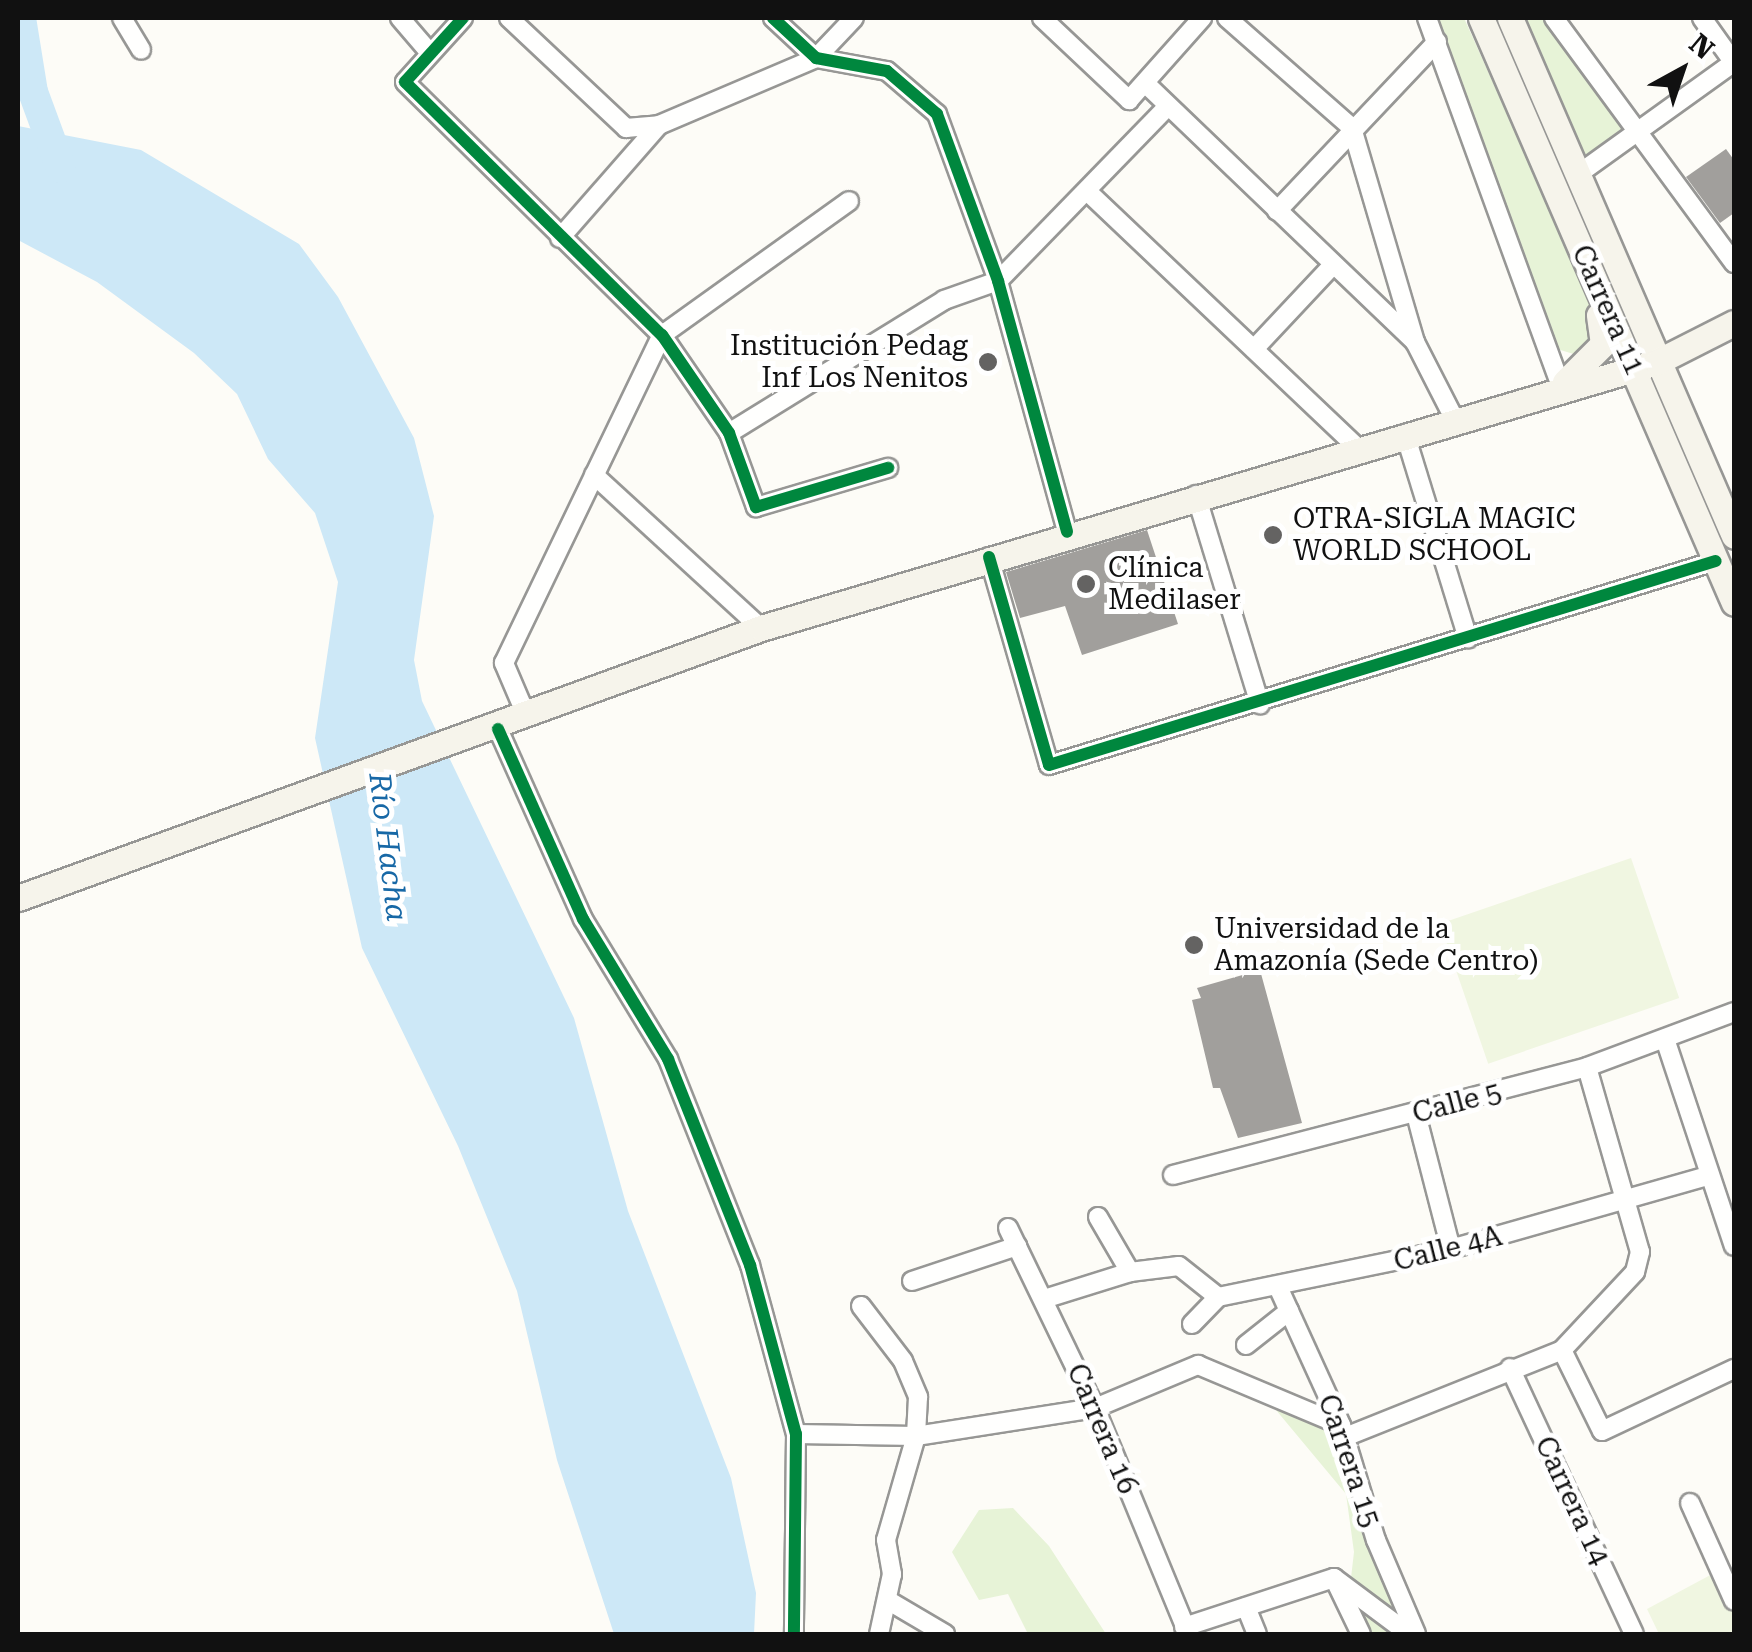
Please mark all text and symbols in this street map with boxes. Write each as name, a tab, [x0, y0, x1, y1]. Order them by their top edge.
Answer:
north arrow	[1632, 20, 1732, 120]
text: N	[1683, 27, 1720, 66]
street label: Carrera 11	[1565, 240, 1651, 380]
place label: Institución Pedag Inf Los Nenitos	[730, 329, 968, 395]
marker: Institución Pedag Inf Los Nenitos	[977, 351, 999, 373]
place label: OTRA-SIGLA MAGIC WORLD SCHOOL	[1293, 502, 1576, 568]
marker: OTRA-SIGLA MAGIC WORLD SCHOOL	[1262, 524, 1284, 546]
place label: Clínica Medilaser	[1108, 551, 1241, 617]
marker: Clínica Medilaser	[1073, 571, 1099, 597]
water label: Río Hacha	[361, 771, 415, 923]
place label: Universidad de la Amazonía (Sede Centro)	[1214, 912, 1538, 978]
marker: Universidad de la Amazonía (Sede Centro)	[1183, 934, 1205, 956]
street label: Calle 5	[1409, 1075, 1505, 1131]
street label: Calle 4A	[1390, 1219, 1506, 1279]
street label: Carrera 16	[1060, 1359, 1144, 1499]
street label: Carrera 15	[1311, 1390, 1387, 1532]
street label: Carrera 14	[1528, 1431, 1616, 1571]

